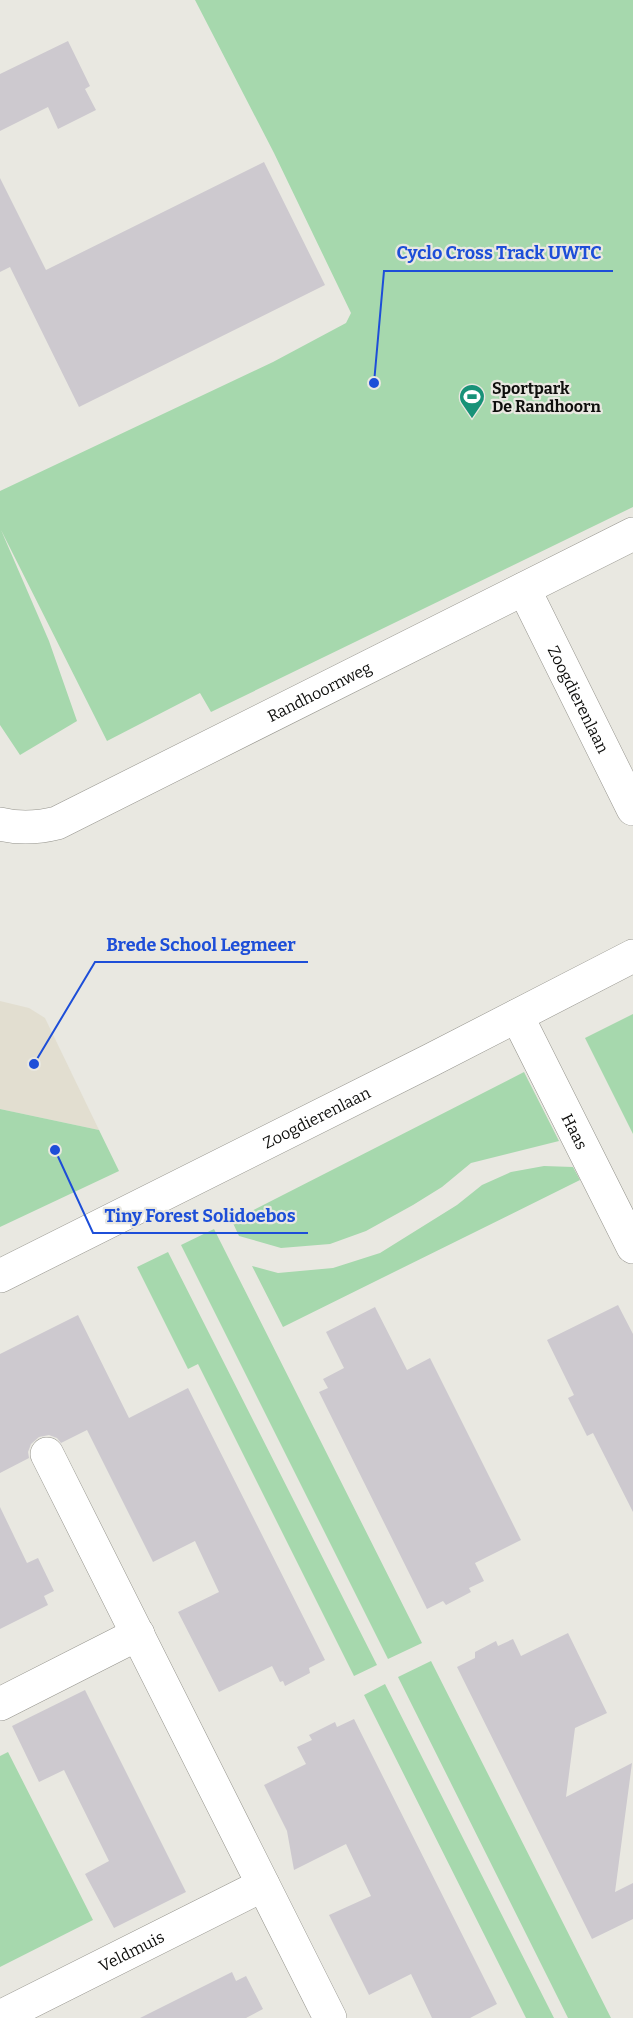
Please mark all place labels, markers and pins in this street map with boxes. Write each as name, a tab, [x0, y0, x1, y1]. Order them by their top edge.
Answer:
callout: Cyclo Cross Track UWTC	[384, 235, 613, 271]
place label: Sportpark De Randhoorn	[492, 379, 601, 416]
sports icon: Sportpark De Randhoorn	[457, 382, 487, 420]
callout: Brede School Legmeer	[95, 926, 308, 962]
callout: Tiny Forest Solidoebos	[93, 1197, 308, 1233]

